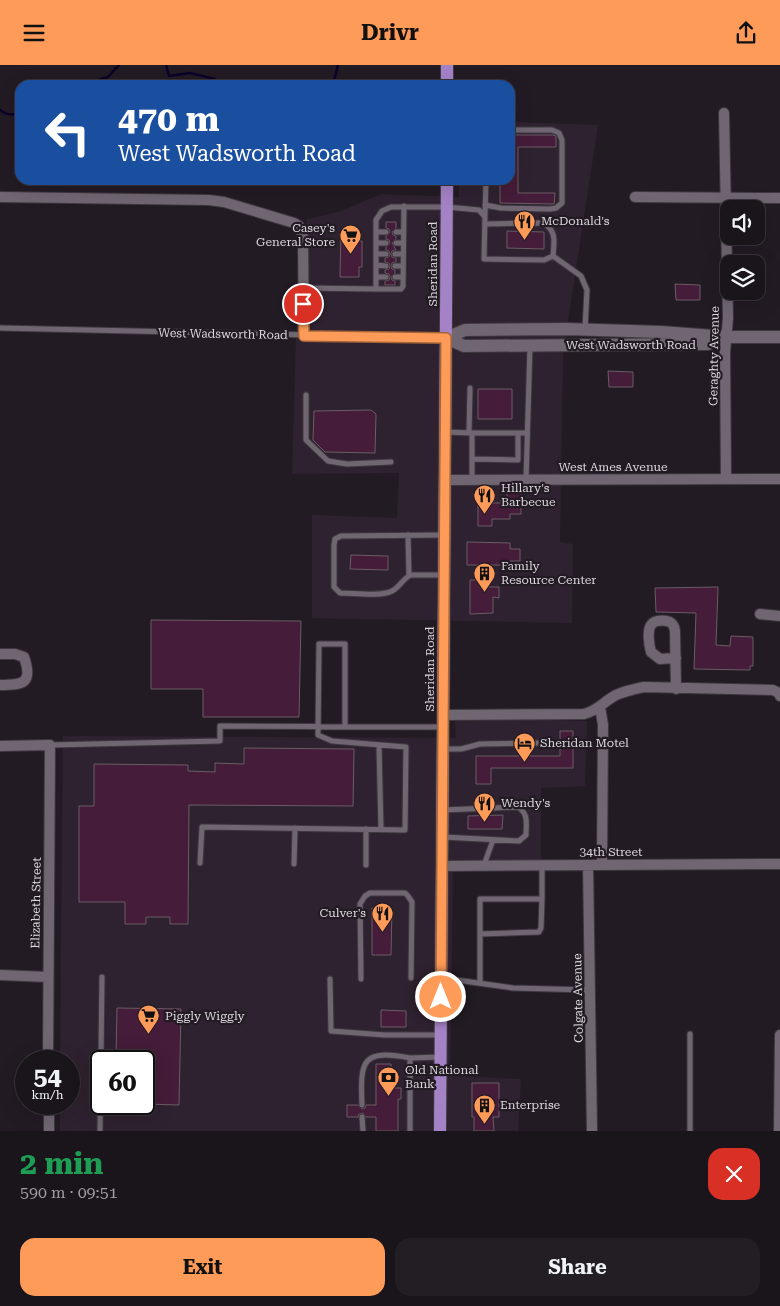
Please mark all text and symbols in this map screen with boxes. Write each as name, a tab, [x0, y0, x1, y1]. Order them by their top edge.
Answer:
icon: menu	[20, 19, 48, 47]
icon: share	[732, 19, 760, 47]
text: Drivr	[361, 20, 419, 45]
text: 470 m	[118, 99, 219, 140]
icon: left	[35, 100, 100, 165]
text: West Wadsworth Road	[118, 141, 356, 166]
map controls	[720, 200, 765, 300]
button: sound	[720, 200, 765, 245]
restaurant icon: McDonald's	[513, 209, 537, 240]
place label: McDonald's	[541, 214, 610, 228]
place label: Casey's General Store	[256, 221, 335, 249]
street label: Sheridan Road	[426, 221, 440, 307]
supermarket icon: Casey's General Store	[339, 223, 363, 254]
button: layers	[720, 255, 765, 300]
pin	[282, 283, 324, 325]
icon: arrive	[289, 290, 317, 318]
street label: Geraghty Avenue	[706, 306, 722, 406]
street label: West Wadsworth Road	[158, 326, 288, 342]
street label: West Wadsworth Road	[566, 338, 696, 352]
street label: West Ames Avenue	[558, 460, 668, 474]
place label: Hillary's Barbecue	[501, 481, 556, 509]
restaurant icon: Hillary's Barbecue	[473, 483, 497, 514]
place label: Family Resource Center	[501, 559, 596, 587]
building icon: Family Resource Center	[473, 561, 497, 592]
street label: Sheridan Road	[423, 626, 437, 712]
hotel icon: Sheridan Motel	[512, 731, 536, 762]
place label: Sheridan Motel	[540, 736, 629, 750]
restaurant icon: Wendy's	[473, 791, 497, 822]
place label: Wendy's	[501, 796, 551, 810]
street label: 34th Street	[579, 845, 643, 859]
street label: Elizabeth Street	[28, 857, 44, 949]
restaurant icon: Culver's	[370, 901, 394, 932]
place label: Culver's	[320, 906, 366, 920]
street label: Colgate Avenue	[570, 953, 586, 1043]
position arrow	[414, 970, 466, 1022]
supermarket icon: Piggly Wiggly	[137, 1004, 161, 1035]
place label: Piggly Wiggly	[165, 1009, 246, 1023]
speed limit sign: 60	[90, 1050, 155, 1115]
text: 54	[33, 1062, 62, 1091]
place label: Old National Bank	[405, 1063, 479, 1091]
bank icon: Old National Bank	[377, 1065, 401, 1096]
text: km/h	[31, 1088, 64, 1102]
building icon: Enterprise	[472, 1093, 496, 1124]
place label: Enterprise	[500, 1098, 561, 1112]
text: 2 min	[20, 1146, 103, 1181]
button: close	[708, 1148, 760, 1200]
text: 590 m · 09:51	[20, 1183, 118, 1202]
button: Exit	[20, 1238, 385, 1296]
button: Share	[395, 1238, 760, 1296]

